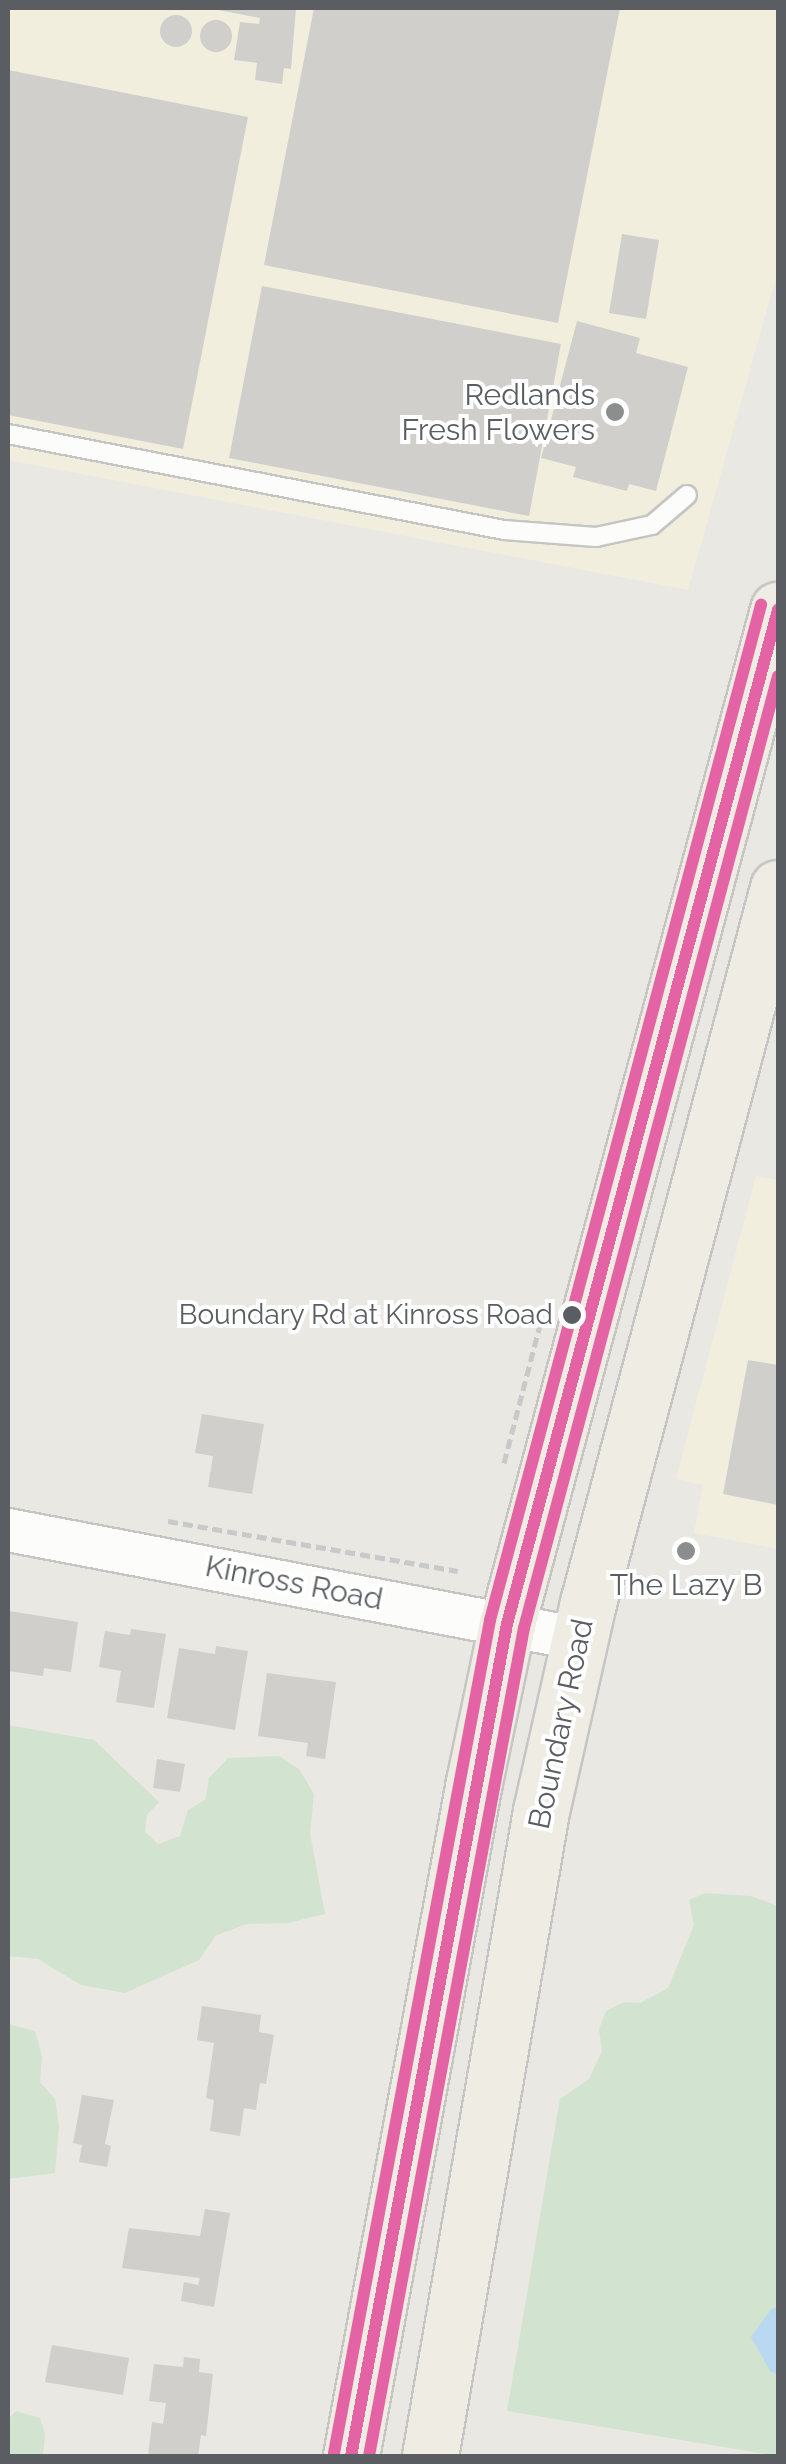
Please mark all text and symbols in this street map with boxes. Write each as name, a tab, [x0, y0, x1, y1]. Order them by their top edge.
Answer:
place label: Redlands Fresh Flowers	[402, 377, 595, 448]
marker: Redlands Fresh Flowers	[604, 401, 626, 423]
place label: Boundary Rd at Kinross Road	[178, 1298, 553, 1332]
marker: Boundary Rd at Kinross Road	[562, 1305, 582, 1325]
marker: The Lazy B	[675, 1540, 697, 1562]
street label: Kinross Road	[202, 1548, 386, 1618]
place label: The Lazy B	[609, 1567, 763, 1603]
street label: Boundary Road	[521, 1615, 601, 1833]

